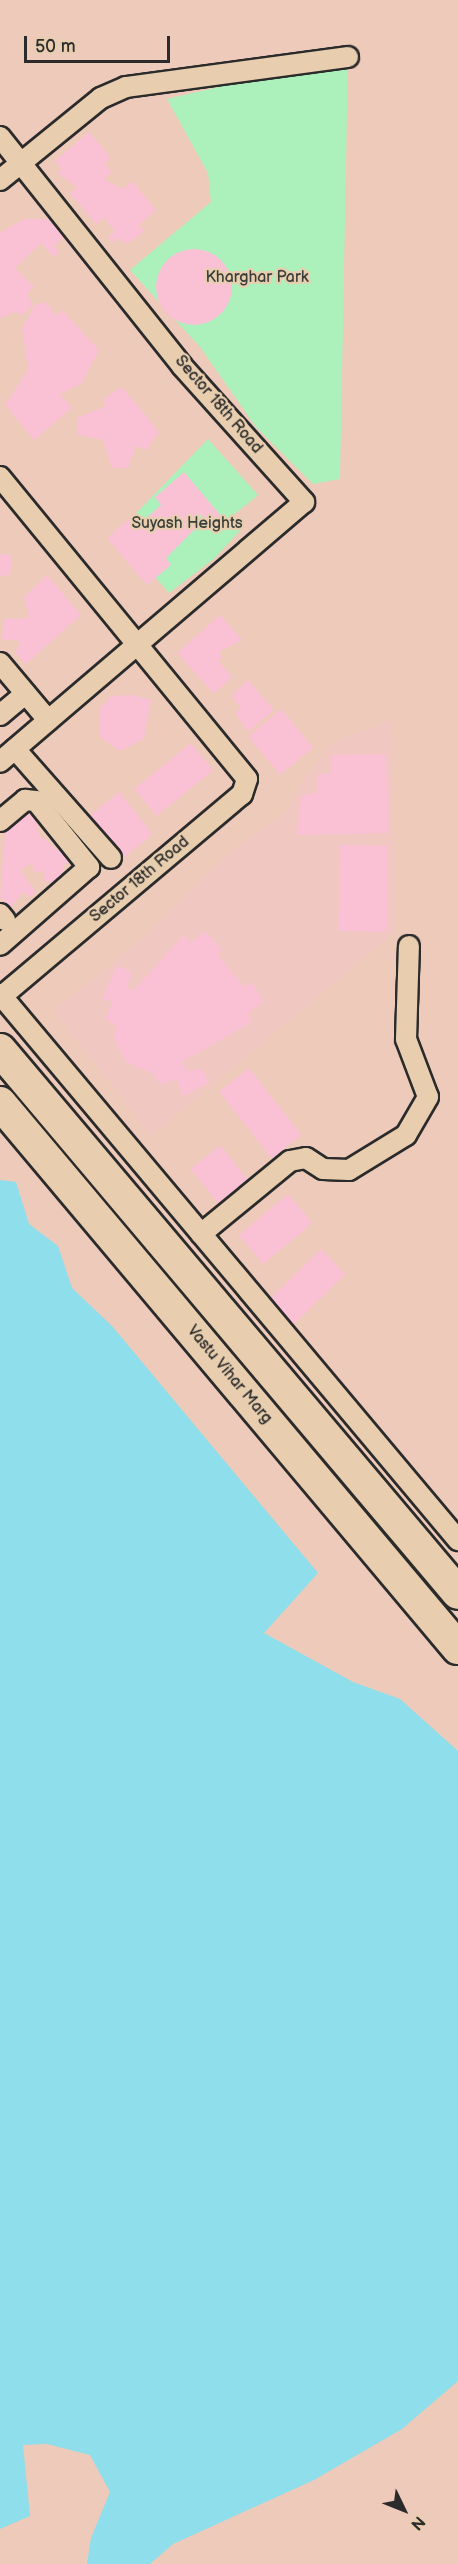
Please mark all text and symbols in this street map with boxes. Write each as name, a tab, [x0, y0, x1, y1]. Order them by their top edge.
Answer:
scale bar	[27, 24, 172, 62]
text: 50 m	[35, 36, 76, 57]
park label: Kharghar Park	[205, 268, 309, 288]
street label: Sector 18th Road	[170, 352, 266, 458]
park label: Suyash Heights	[131, 514, 243, 534]
street label: Sector 18th Road	[86, 833, 194, 927]
street label: Vastu Vihar Marg	[182, 1322, 276, 1428]
north arrow	[374, 2480, 434, 2540]
text: N	[406, 2512, 429, 2533]

